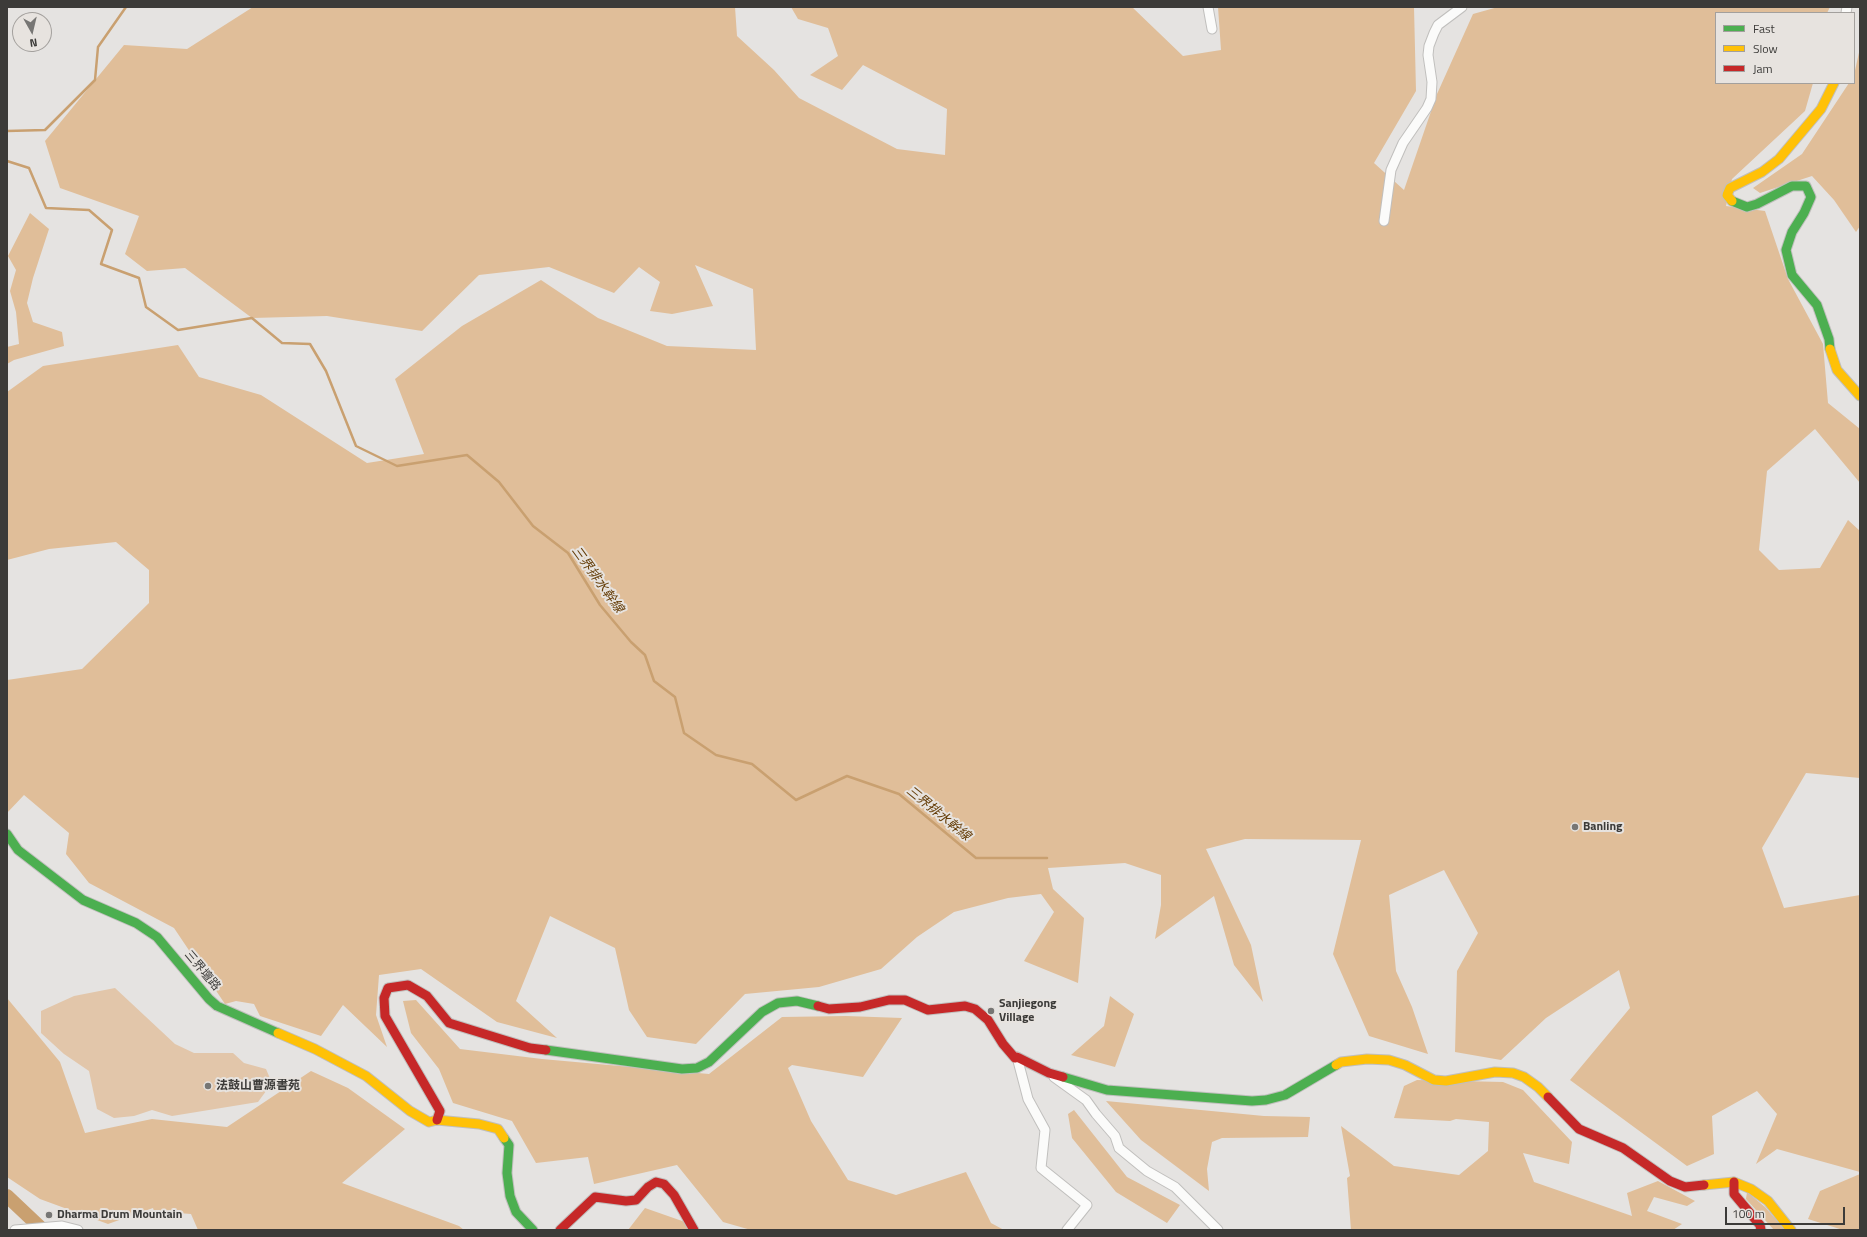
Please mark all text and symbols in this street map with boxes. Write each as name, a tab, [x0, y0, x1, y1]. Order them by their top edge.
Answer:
north arrow	[12, 12, 52, 52]
legend	[1715, 12, 1855, 84]
text: Fast	[1753, 19, 1775, 38]
text: N	[29, 34, 38, 51]
text: Slow	[1753, 39, 1778, 58]
text: Jam	[1753, 59, 1773, 78]
water label: 三界排水幹線	[568, 544, 626, 616]
water label: 三界排水幹線	[903, 783, 973, 845]
place label: Banling	[1583, 820, 1622, 834]
marker: Banling	[1570, 822, 1580, 832]
street label: 三界壇路	[181, 948, 223, 994]
place label: Sanjiegong Village	[999, 997, 1056, 1025]
marker: Sanjiegong Village	[986, 1006, 996, 1016]
place label: 法鼓山曹源書苑	[216, 1079, 300, 1093]
marker: 法鼓山曹源書苑	[203, 1081, 213, 1091]
scale bar	[1727, 1199, 1847, 1225]
text: 100 m	[1732, 1204, 1765, 1223]
place label: Dharma Drum Mountain	[57, 1208, 182, 1222]
marker: Dharma Drum Mountain	[44, 1210, 54, 1220]

